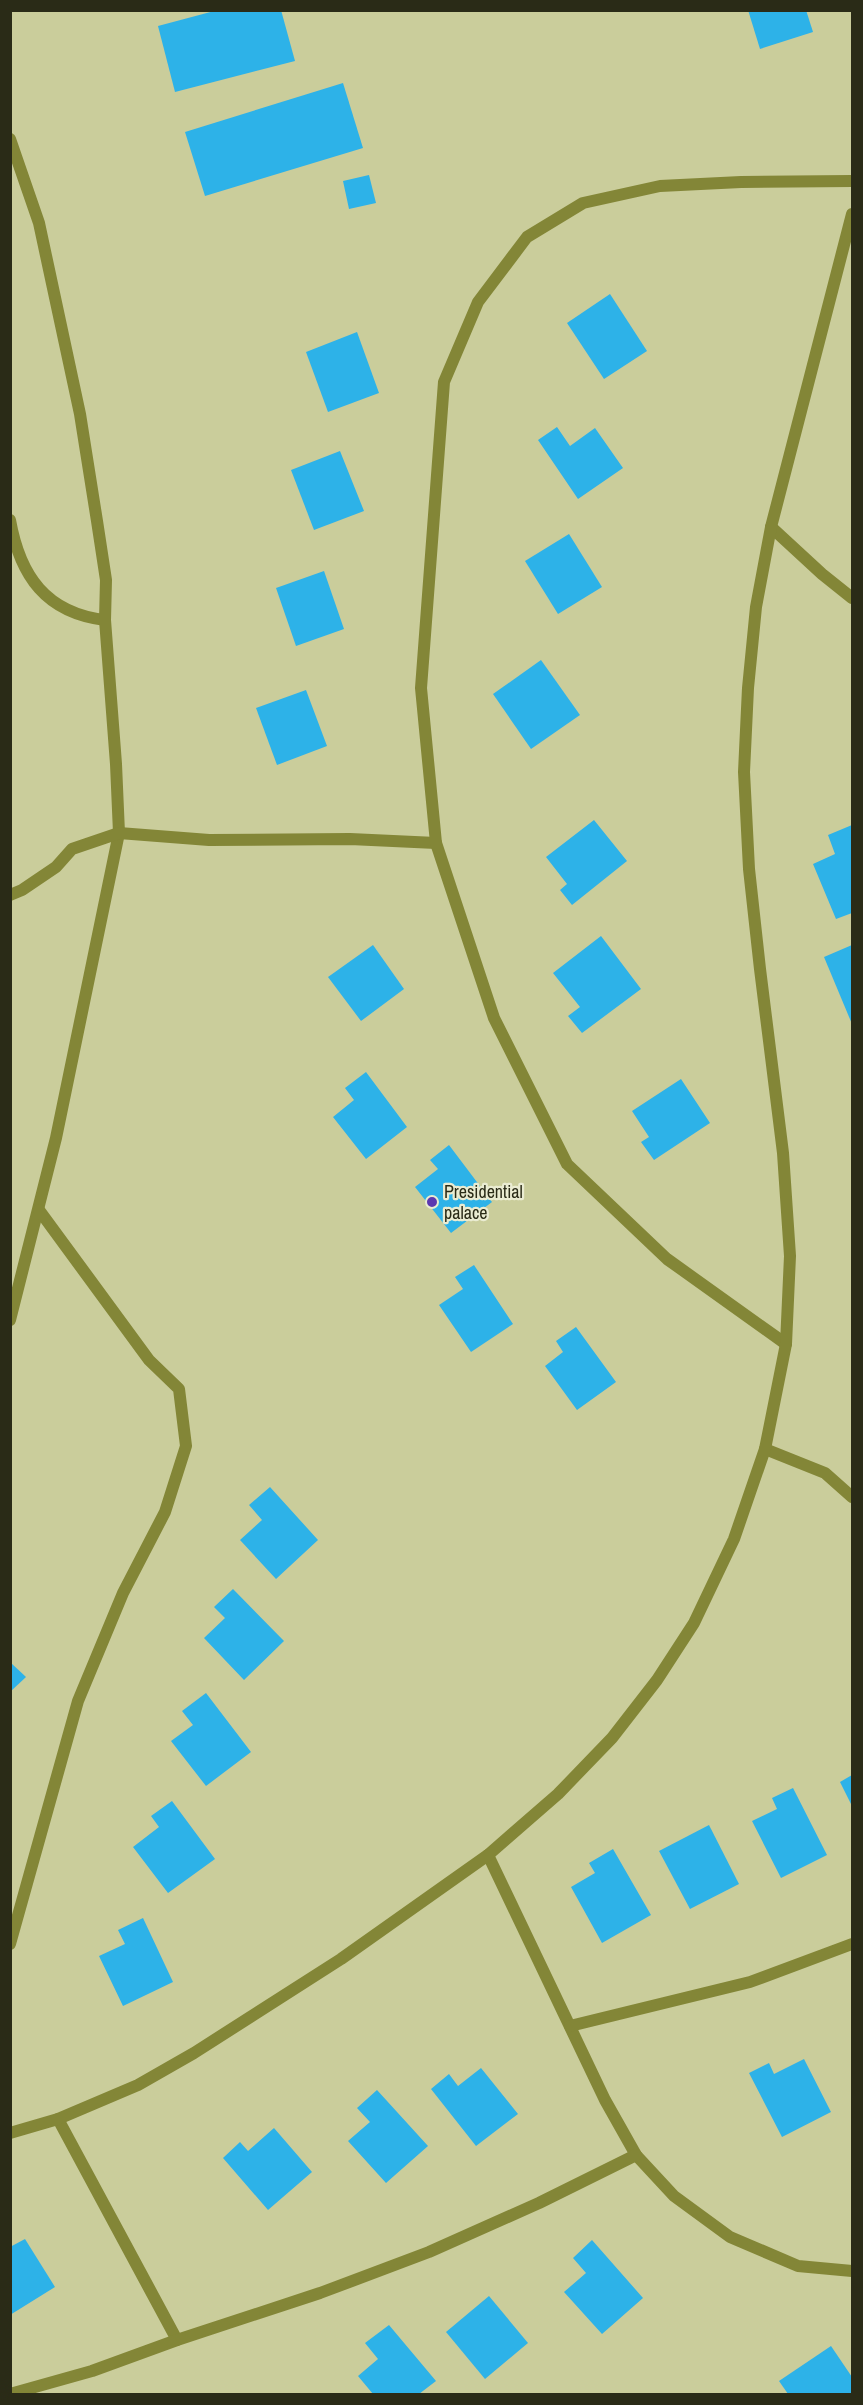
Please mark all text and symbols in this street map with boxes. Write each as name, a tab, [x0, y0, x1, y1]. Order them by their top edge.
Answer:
place label: Presidential palace	[444, 1179, 523, 1225]
marker: Presidential palace	[425, 1195, 439, 1209]

